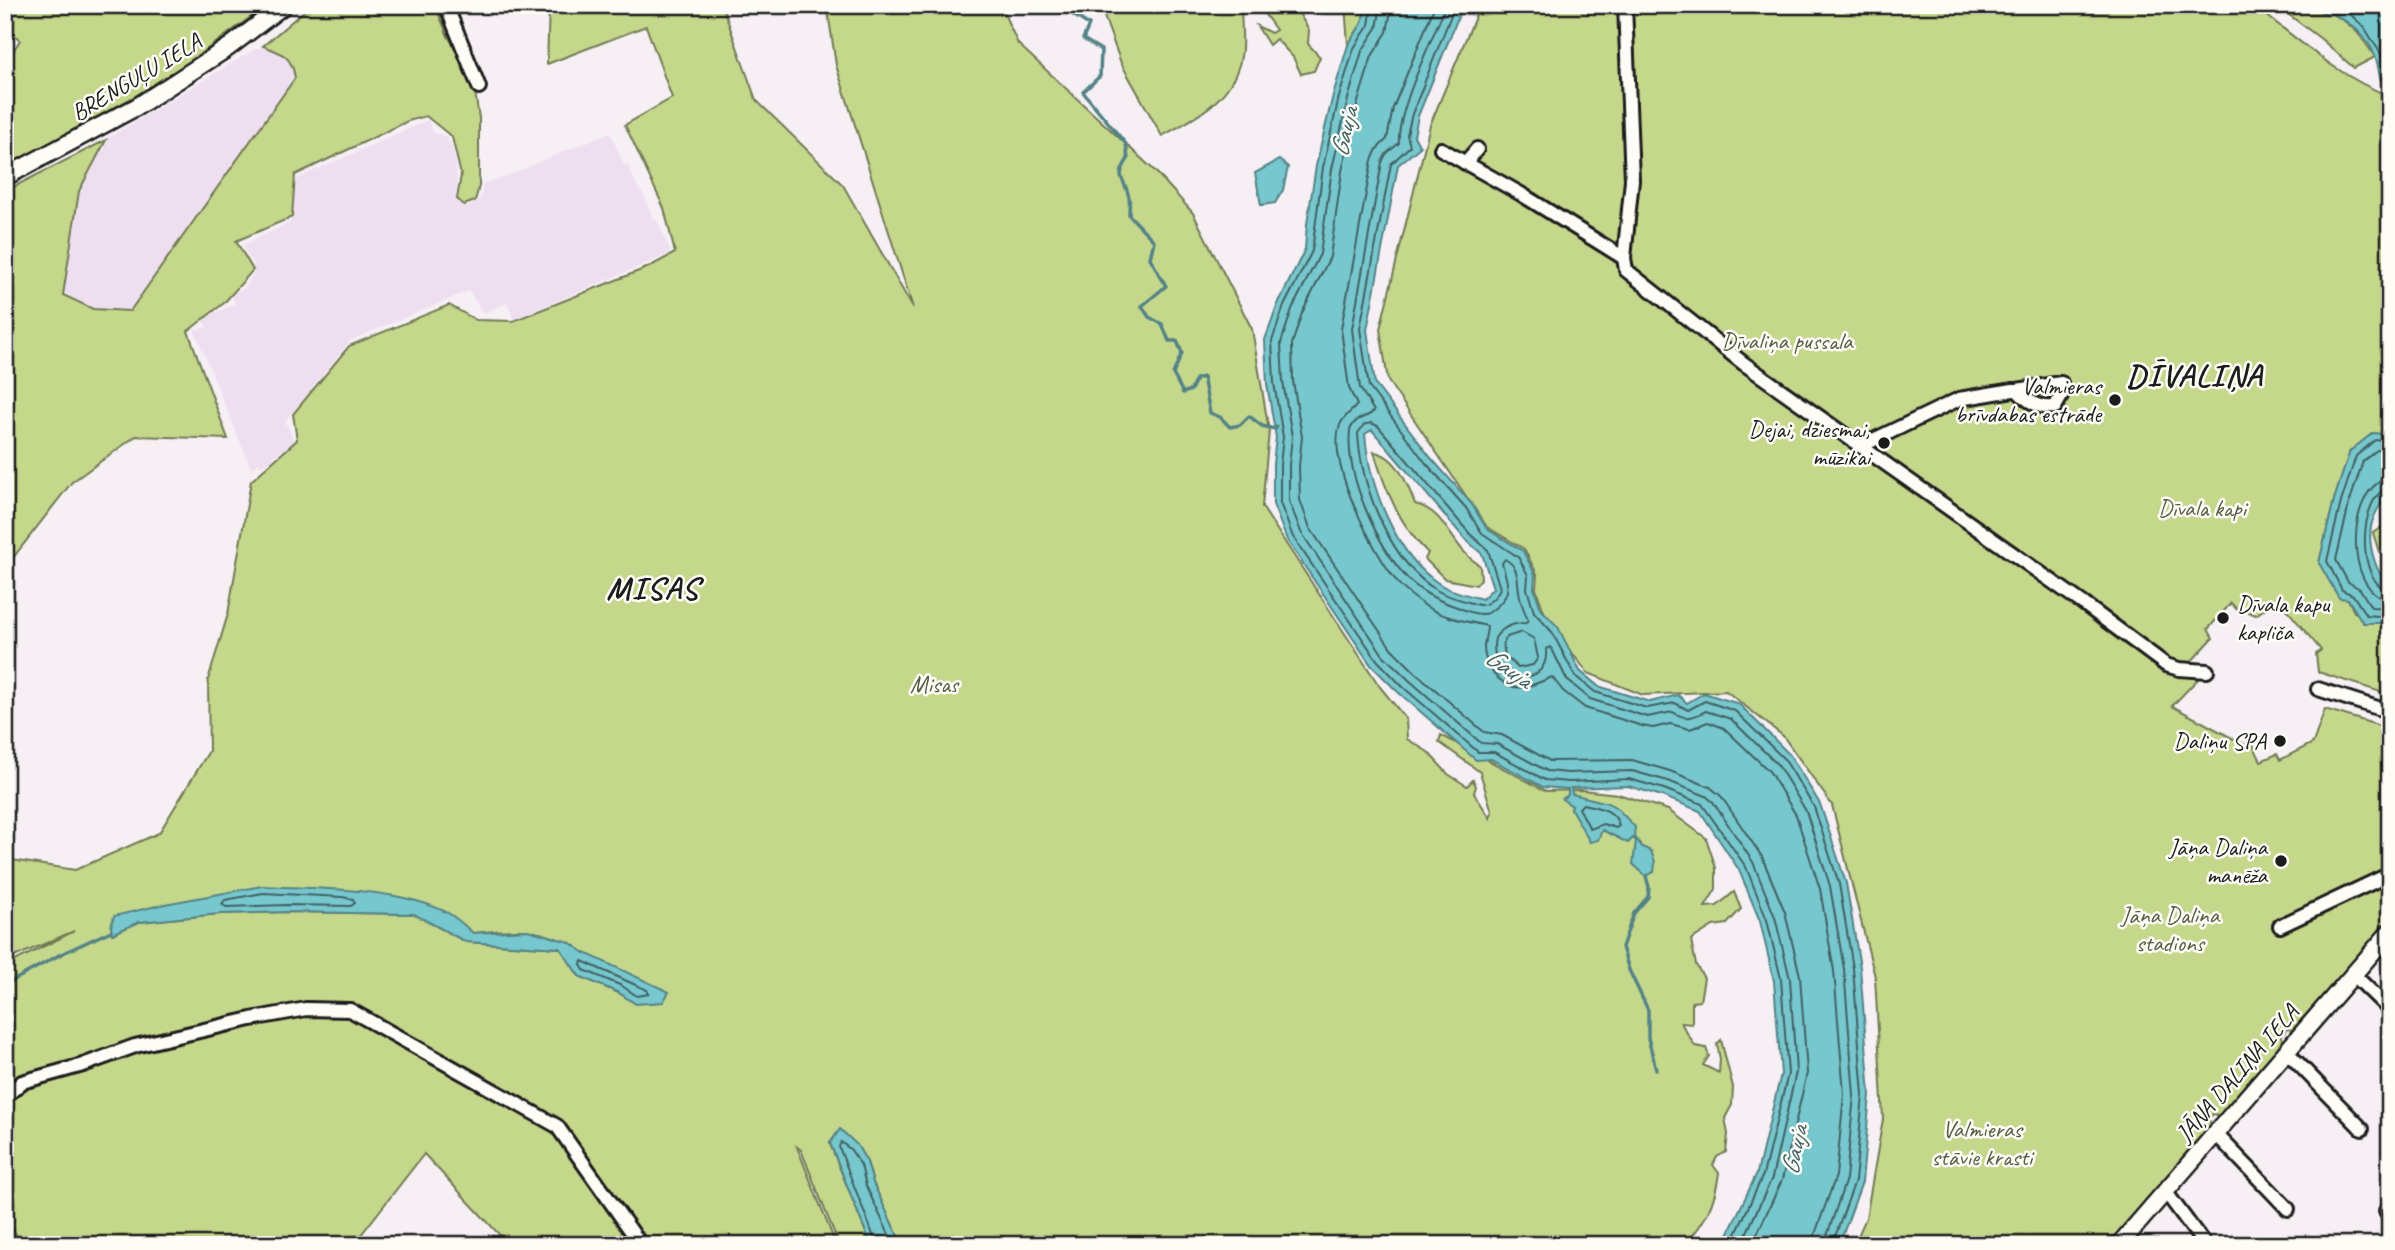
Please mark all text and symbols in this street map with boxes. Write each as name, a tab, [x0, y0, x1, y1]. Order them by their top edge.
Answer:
street label: BRENGUĻU IELA	[66, 26, 207, 128]
water label: Gauja	[1322, 101, 1366, 160]
park label: Dīvaliņa pussala	[1722, 326, 1854, 356]
district label: DĪVALIŅA	[2126, 355, 2264, 396]
place label: Valmieras brīvdabas estrāde	[1955, 371, 2104, 429]
marker: Valmieras brīvdabas estrāde	[2107, 392, 2123, 408]
place label: Dejai, dziesmai, mūzikai	[1749, 414, 1874, 472]
marker: Dejai, dziesmai, mūzikai	[1876, 435, 1892, 451]
park label: Dīvala kapi	[2158, 493, 2249, 523]
district label: MISAS	[606, 568, 705, 609]
place label: Dīvala kapu kapliča	[2237, 589, 2331, 647]
marker: Dīvala kapu kapliča	[2215, 610, 2231, 626]
water label: Gauja	[1479, 640, 1542, 698]
park label: Misas	[910, 669, 960, 699]
place label: Daliņu SPA	[2174, 726, 2267, 756]
marker: Daliņu SPA	[2272, 733, 2288, 749]
place label: Jāņa Daliņa manēža	[2168, 832, 2269, 890]
marker: Jāņa Daliņa manēža	[2273, 853, 2289, 869]
park label: Jāņa Daliņa stadions	[2120, 900, 2221, 958]
street label: JĀŅA DALIŅA IELA	[2168, 997, 2306, 1149]
park label: Valmieras stāvie krasti	[1932, 1114, 2035, 1172]
water label: Gauja	[1773, 1119, 1816, 1178]

